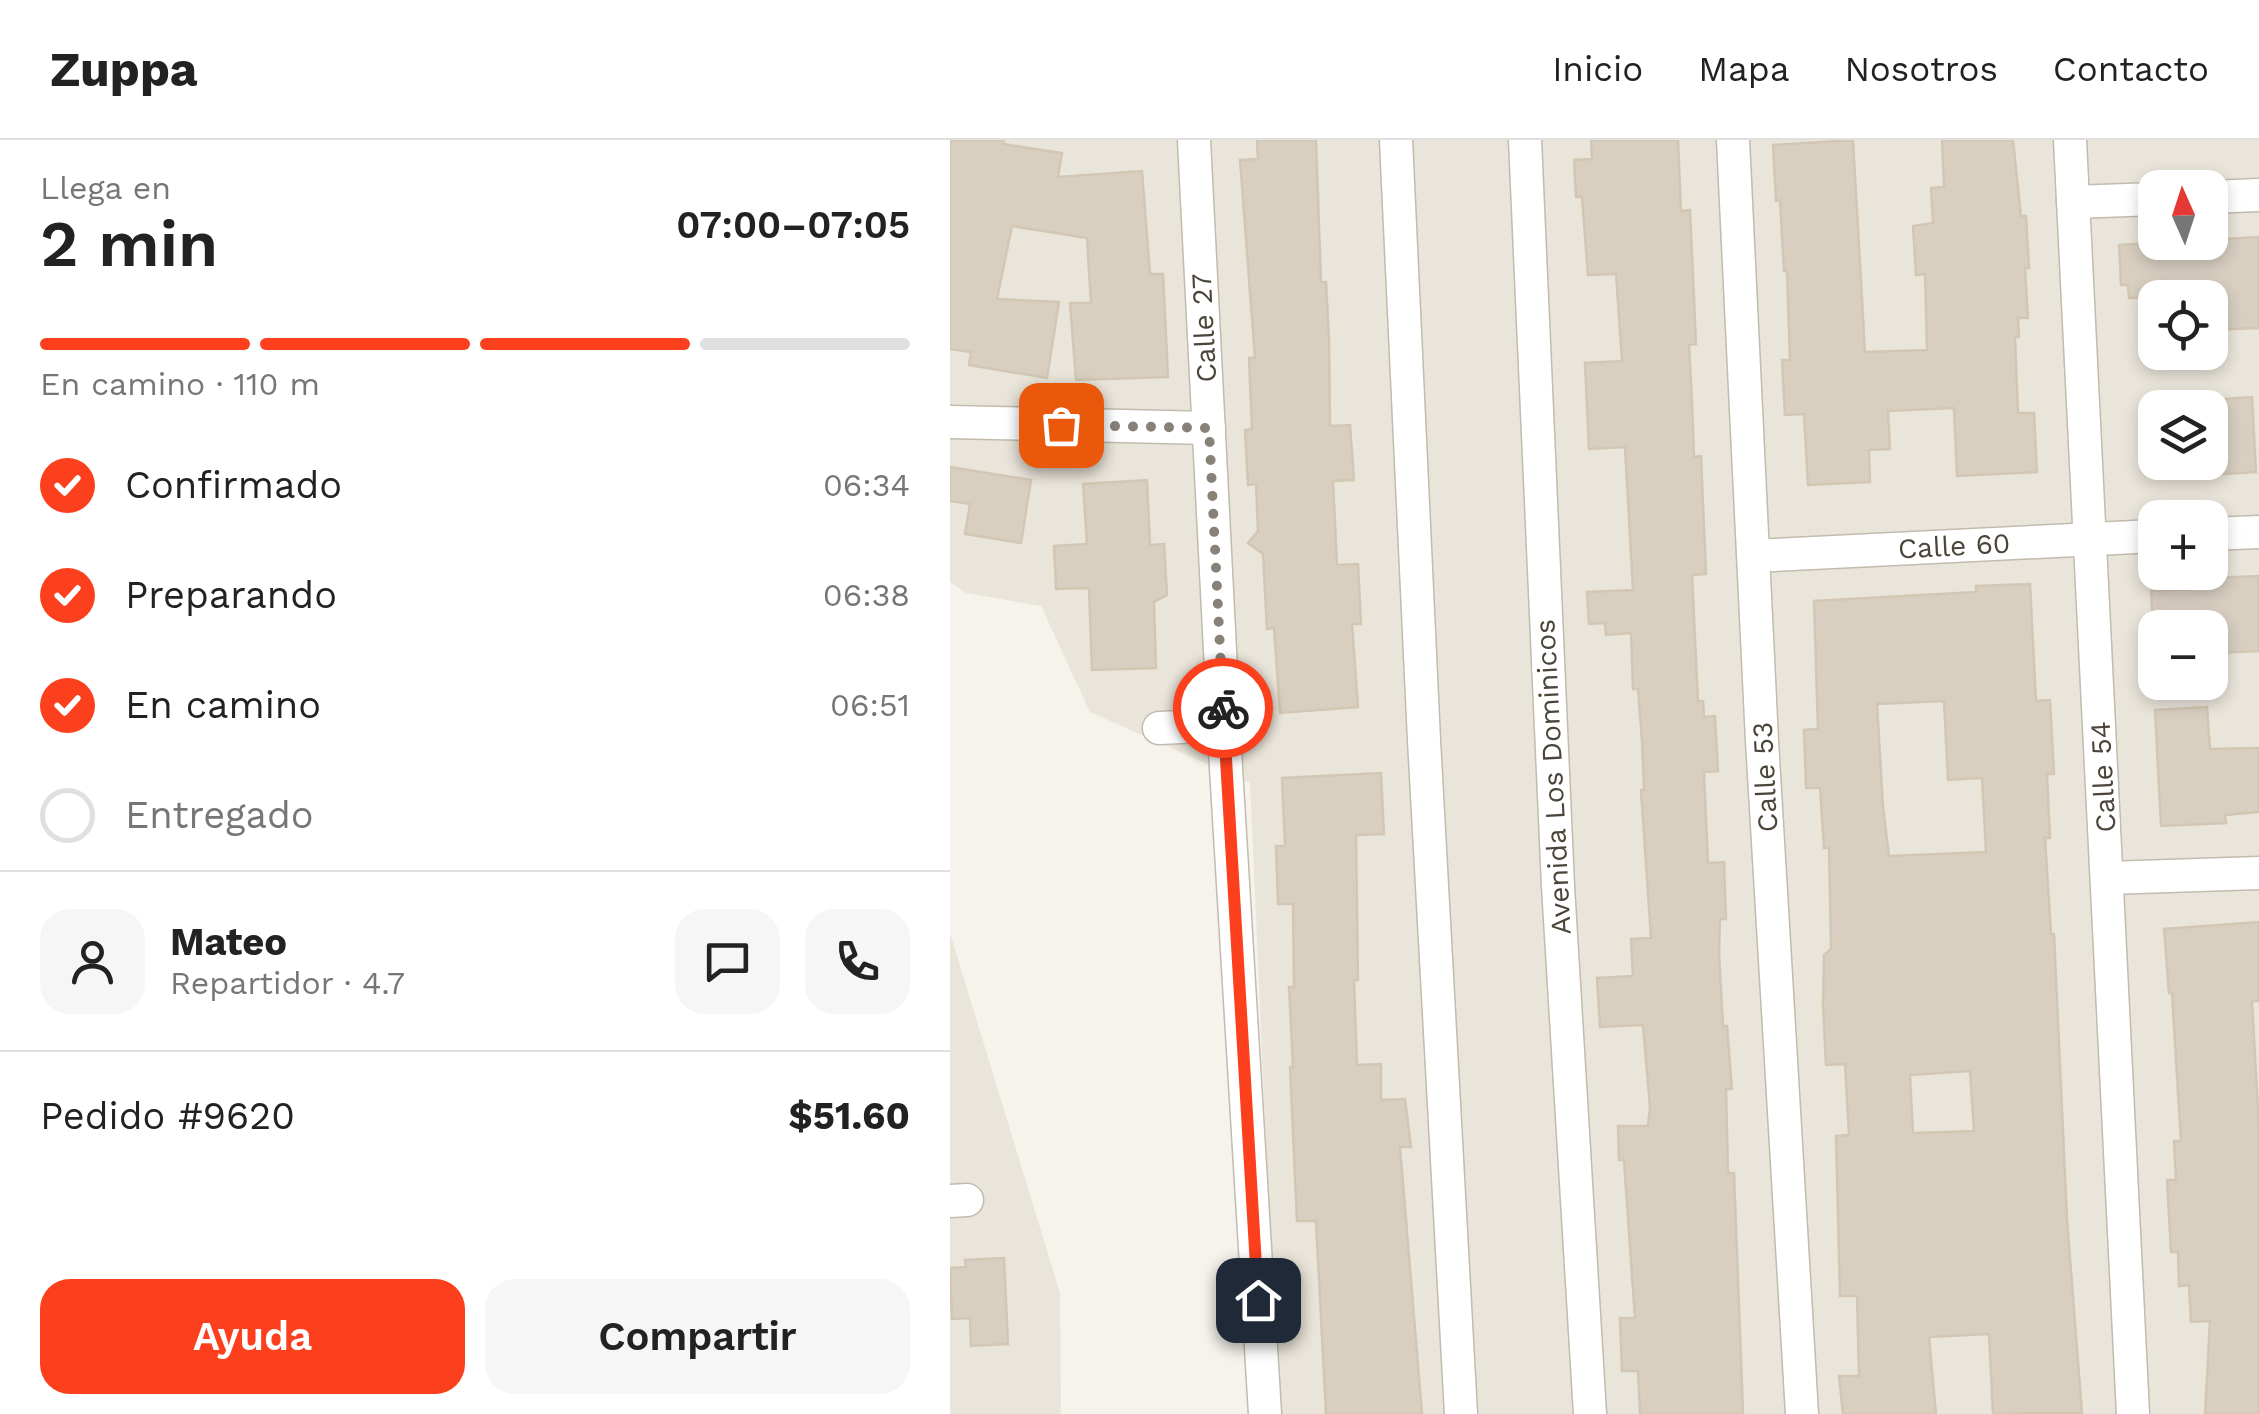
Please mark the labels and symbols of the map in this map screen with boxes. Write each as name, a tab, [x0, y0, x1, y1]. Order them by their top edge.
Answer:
north arrow	[2138, 170, 2228, 260]
street label: Calle 27	[1185, 273, 1223, 383]
pin	[1019, 383, 1104, 468]
street label: Calle 60	[1897, 527, 2011, 565]
street label: Avenida Los Dominicos	[1528, 618, 1578, 936]
courier	[1173, 658, 1273, 758]
street label: Calle 53	[1746, 721, 1784, 833]
street label: Calle 54	[2084, 721, 2122, 833]
pin	[1216, 1258, 1301, 1343]

